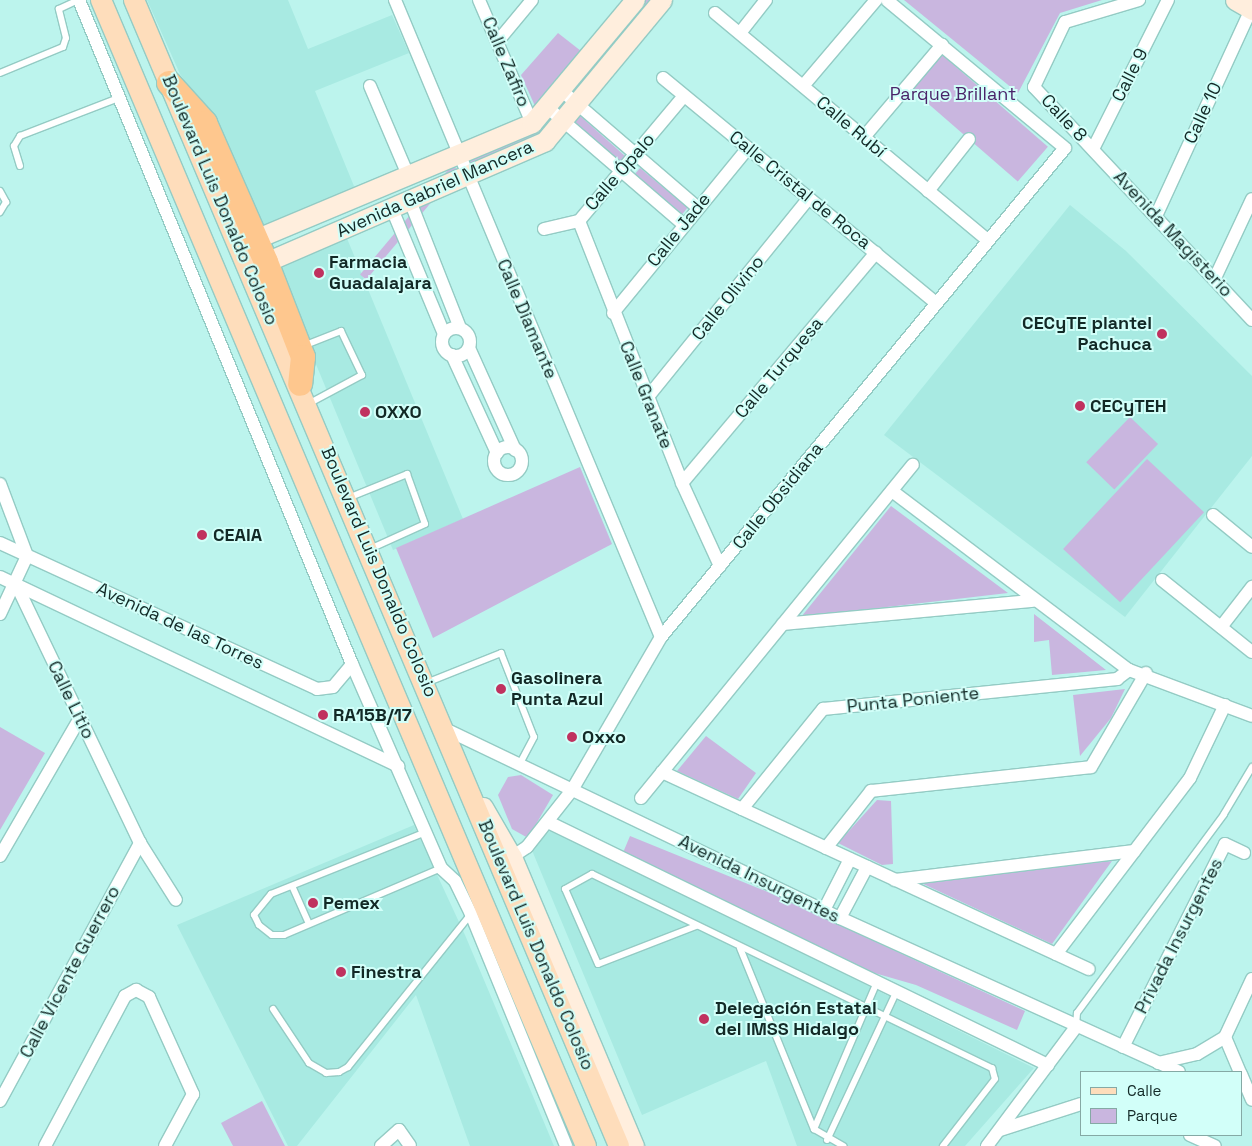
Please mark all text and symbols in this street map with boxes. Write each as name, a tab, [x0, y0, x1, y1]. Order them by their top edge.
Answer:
street label: Calle Zafiro	[477, 14, 535, 110]
street label: Calle 9	[1107, 45, 1153, 105]
street label: Boulevard Luis Donaldo Colosio	[157, 72, 283, 328]
street label: Calle 10	[1179, 79, 1227, 147]
park label: Parque Brillant	[890, 83, 1016, 105]
street label: Calle 8	[1037, 90, 1091, 146]
street label: Calle Rubí	[812, 92, 890, 162]
street label: Calle Cristal de Roca	[725, 126, 875, 254]
street label: Calle Ópalo	[581, 129, 659, 215]
street label: Avenida Gabriel Mancera	[333, 136, 537, 242]
street label: Avenida Magisterio	[1109, 166, 1237, 302]
street label: Calle Jade	[643, 189, 715, 271]
street label: Calle Olivino	[687, 251, 769, 345]
place label: Farmacia Guadalajara	[329, 252, 432, 294]
street label: Calle Diamante	[492, 256, 562, 382]
marker: Farmacia Guadalajara	[313, 267, 325, 279]
street label: Calle Turquesa	[730, 313, 828, 423]
place label: CECyTE plantel Pachuca	[1022, 313, 1152, 356]
marker: CECyTE plantel Pachuca	[1156, 328, 1168, 340]
street label: Calle Granate	[615, 338, 677, 452]
place label: CECyTEH	[1090, 395, 1167, 417]
marker: CECyTEH	[1074, 400, 1086, 412]
place label: OXXO	[375, 401, 422, 423]
marker: OXXO	[359, 406, 371, 418]
street label: Calle Obsidiana	[728, 438, 828, 554]
street label: Boulevard Luis Donaldo Colosio	[316, 444, 442, 700]
place label: CEAIA	[213, 524, 262, 546]
marker: CEAIA	[195, 528, 209, 542]
street label: Avenida de las Torres	[93, 578, 267, 674]
street label: Calle Litio	[43, 657, 99, 743]
place label: Gasolinera Punta Azul	[511, 668, 604, 711]
street label: Punta Poniente	[846, 682, 980, 718]
marker: Gasolinera Punta Azul	[495, 683, 507, 695]
place label: RA15B/17	[333, 704, 412, 726]
marker: RA15B/17	[317, 709, 329, 721]
place label: Oxxo	[582, 726, 626, 748]
marker: Oxxo	[566, 731, 578, 743]
street label: Boulevard Luis Donaldo Colosio	[473, 817, 599, 1073]
street label: Avenida Insurgentes	[675, 831, 843, 927]
street label: Privada Insurgentes	[1130, 855, 1228, 1017]
street label: Calle Vicente Guerrero	[15, 882, 125, 1062]
place label: Pemex	[323, 892, 380, 914]
marker: Pemex	[307, 897, 319, 909]
place label: Finestra	[351, 961, 422, 983]
marker: Finestra	[335, 966, 347, 978]
place label: Delegación Estatal del IMSS Hidalgo	[715, 998, 877, 1040]
marker: Delegación Estatal del IMSS Hidalgo	[697, 1012, 711, 1026]
legend	[1080, 1071, 1242, 1136]
text: Calle	[1127, 1081, 1162, 1100]
text: Parque	[1127, 1106, 1178, 1125]

